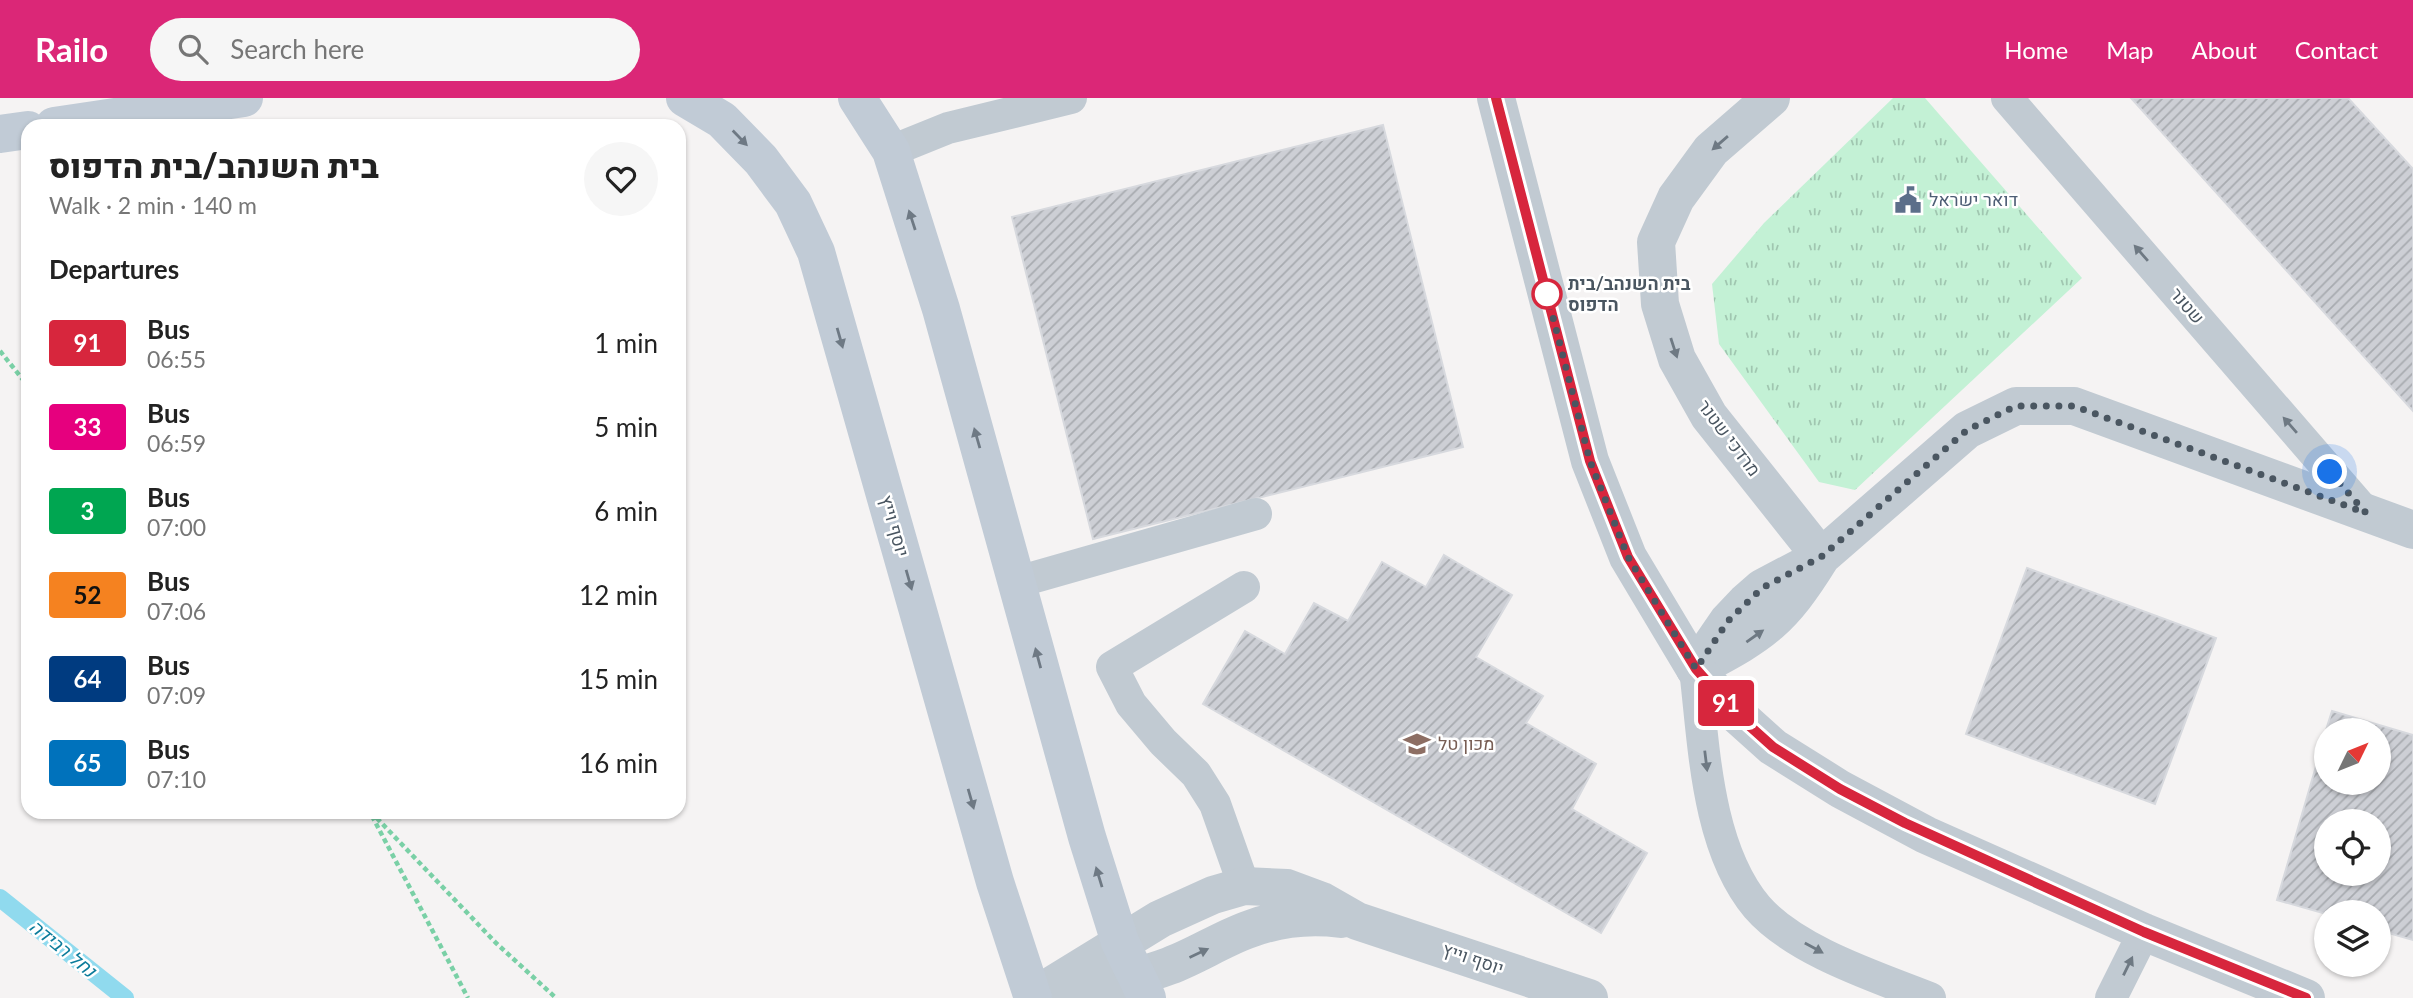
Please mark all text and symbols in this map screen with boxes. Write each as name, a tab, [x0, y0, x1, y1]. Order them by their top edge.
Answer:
search box	[150, 18, 640, 81]
text: Railo	[35, 29, 108, 69]
icon: search	[174, 30, 212, 68]
text: Search here	[230, 33, 364, 65]
text: Home	[2004, 35, 2068, 64]
text: Map	[2106, 35, 2154, 64]
text: About	[2192, 35, 2257, 64]
text: Contact	[2295, 35, 2378, 64]
one-way arrow	[731, 129, 747, 146]
one-way arrow	[1711, 135, 1728, 150]
button: heart	[584, 142, 658, 216]
text: בית השנהב/בית הדפוס	[49, 145, 379, 185]
public building icon: דואר ישראל	[1893, 185, 1923, 215]
place label: דואר ישראל	[1929, 188, 2018, 210]
text: Walk · 2 min · 140 m	[49, 191, 257, 219]
one-way arrow	[907, 210, 917, 231]
one-way arrow	[2134, 244, 2149, 261]
text: Departures	[49, 253, 179, 285]
place label: בית השנהב/בית הדפוס	[1568, 272, 1691, 315]
marker: בית השנהב/בית הדפוס	[1532, 279, 1562, 309]
street label: שטנר	[2166, 283, 2209, 328]
text: Bus	[147, 313, 190, 345]
text: 1 min	[594, 327, 658, 359]
text: 91	[74, 328, 101, 357]
one-way arrow	[836, 328, 846, 349]
one-way arrow	[1669, 338, 1680, 359]
text: 06:55	[147, 345, 206, 373]
street label: מרדכי שטנר	[1694, 395, 1766, 480]
text: Bus	[147, 397, 190, 429]
text: 5 min	[594, 411, 658, 443]
text: 33	[74, 412, 101, 441]
one-way arrow	[2283, 416, 2298, 433]
one-way arrow	[971, 427, 982, 449]
text: 06:59	[147, 429, 206, 457]
your location	[2312, 454, 2347, 489]
text: Bus	[147, 481, 190, 513]
street label: יוסף וייץ	[876, 492, 914, 559]
text: 6 min	[594, 495, 658, 527]
text: 3	[81, 496, 94, 525]
text: 07:00	[147, 513, 206, 541]
text: Bus	[147, 565, 190, 597]
one-way arrow	[904, 569, 915, 591]
text: 12 min	[579, 579, 658, 611]
text: 52	[74, 580, 101, 609]
text: 07:06	[147, 597, 206, 625]
one-way arrow	[1746, 629, 1764, 643]
one-way arrow	[1032, 646, 1043, 668]
text: Bus	[147, 649, 190, 681]
text: 15 min	[579, 663, 658, 695]
text: 64	[74, 664, 101, 693]
line badge: 91	[1694, 680, 1758, 726]
text: 07:09	[147, 681, 206, 709]
text: 91	[1712, 688, 1740, 717]
north arrow	[2314, 718, 2390, 794]
map controls	[2314, 718, 2391, 977]
school or university icon: מכון טל	[1402, 729, 1432, 759]
place label: מכון טל	[1438, 732, 1495, 754]
text: Bus	[147, 733, 190, 765]
text: 16 min	[579, 747, 658, 779]
text: 65	[74, 748, 101, 777]
one-way arrow	[1701, 750, 1712, 772]
text: 07:10	[147, 765, 206, 793]
one-way arrow	[966, 788, 977, 810]
button: locate	[2314, 809, 2391, 886]
one-way arrow	[1093, 866, 1104, 887]
button: layers	[2314, 900, 2391, 977]
water label: נחל רבידה	[25, 914, 102, 982]
street label: יוסף וייץ	[1440, 937, 1507, 979]
one-way arrow	[1805, 942, 1824, 954]
one-way arrow	[1189, 947, 1209, 959]
one-way arrow	[2123, 956, 2134, 976]

